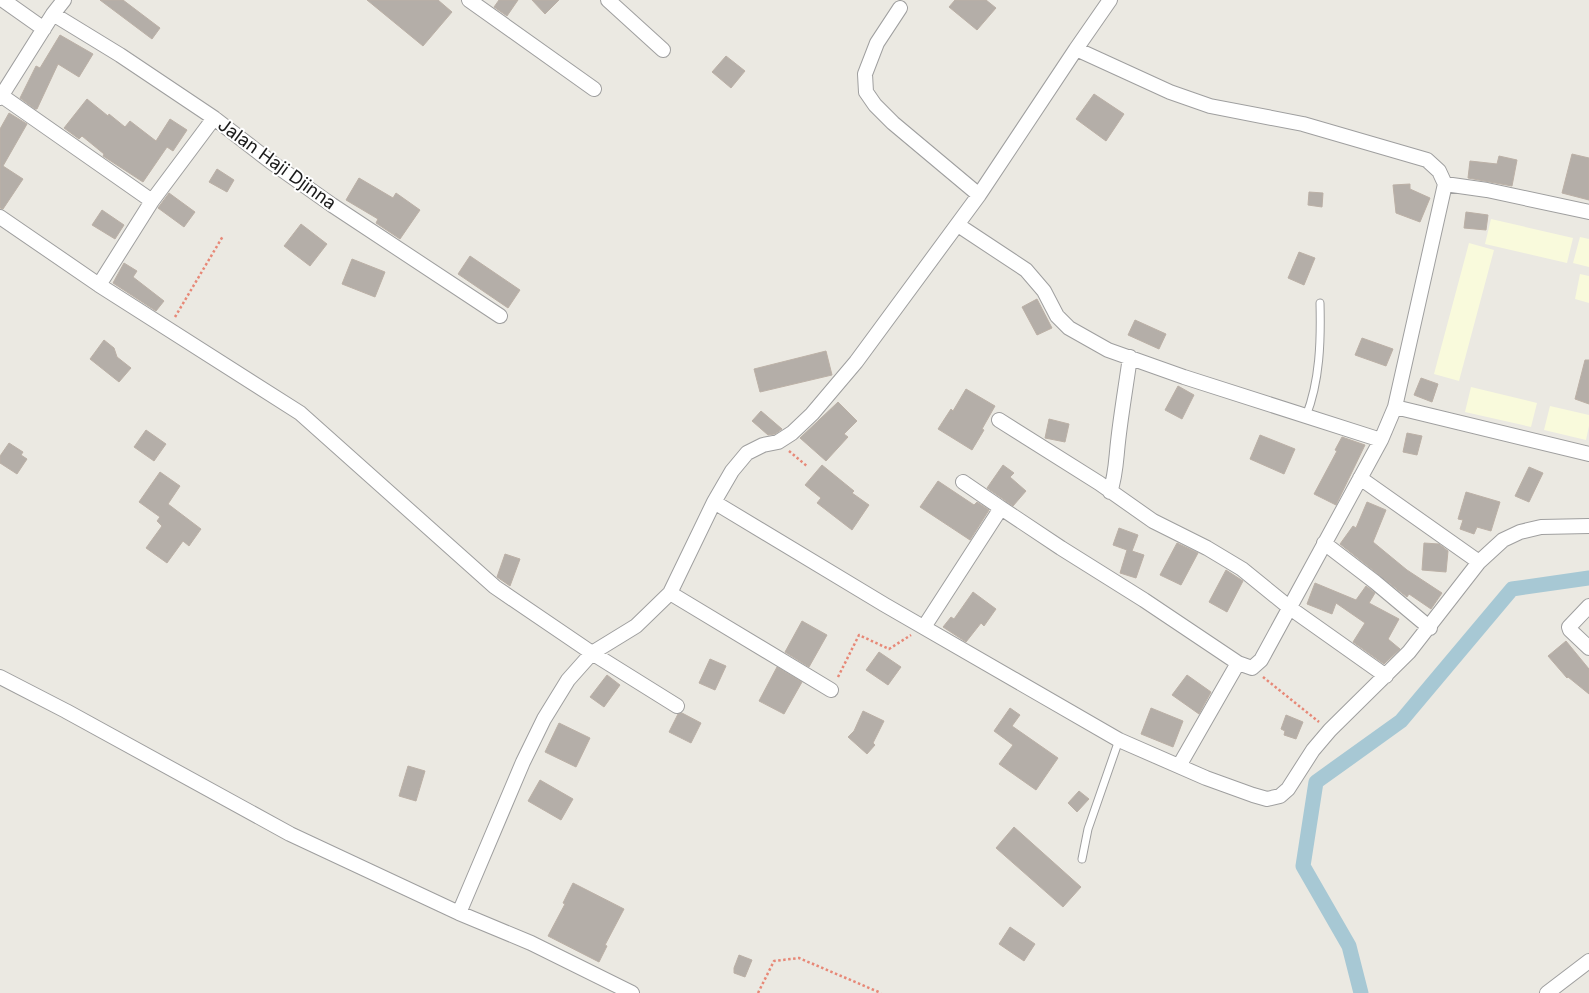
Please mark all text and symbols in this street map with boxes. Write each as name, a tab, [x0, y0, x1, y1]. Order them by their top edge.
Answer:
street label: Jalan Haji Djinna	[214, 114, 340, 214]

